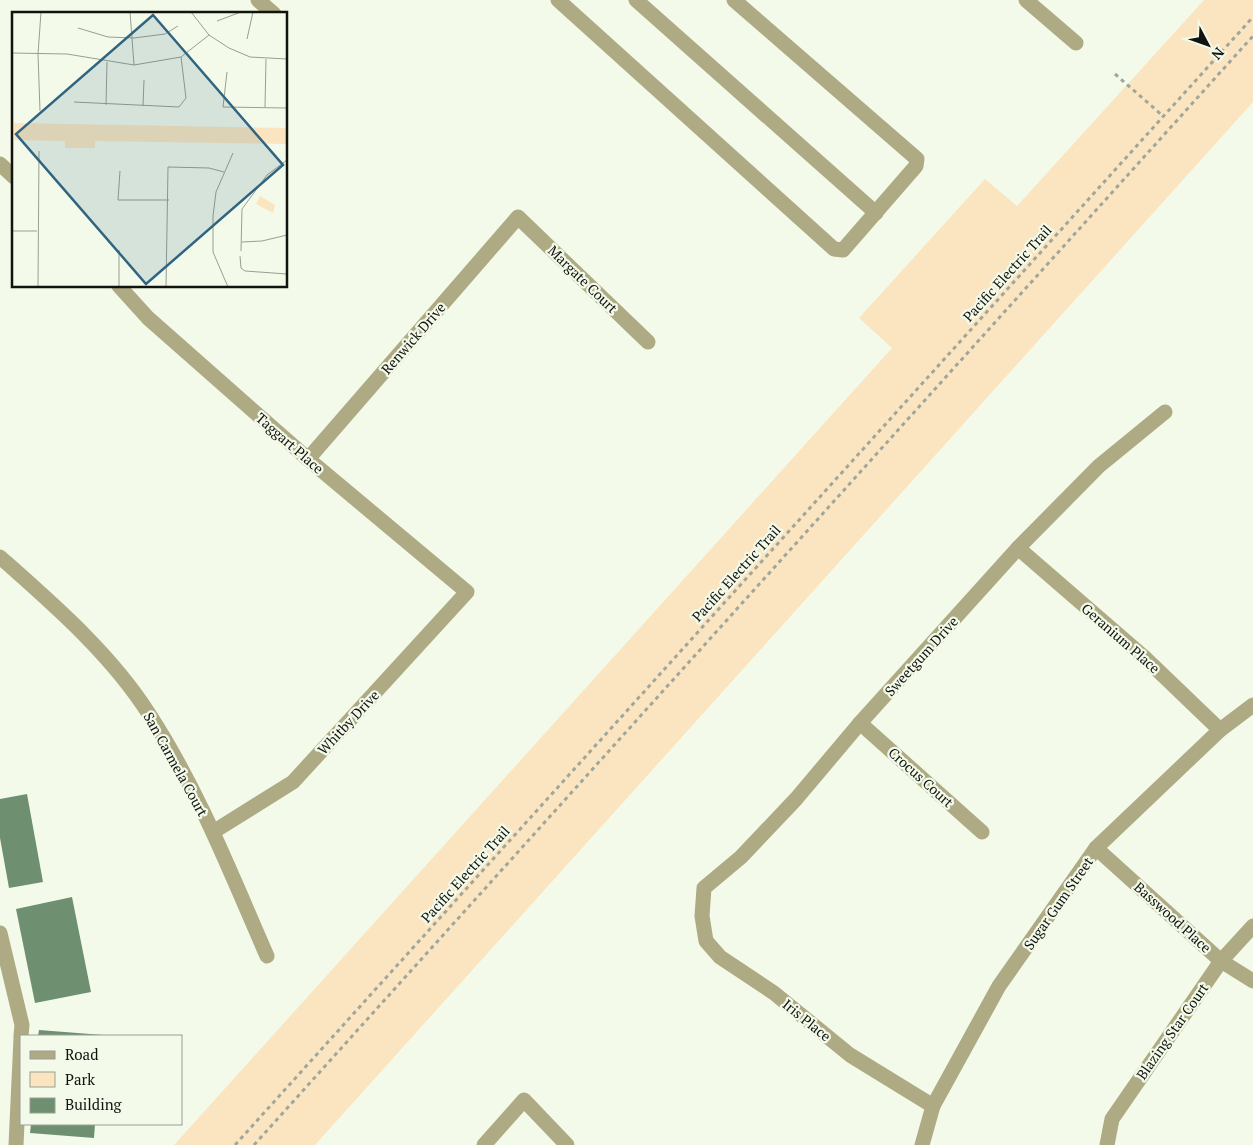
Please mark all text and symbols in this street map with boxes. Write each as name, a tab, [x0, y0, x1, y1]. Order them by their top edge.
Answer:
inset map	[12, 12, 288, 288]
north arrow	[1183, 20, 1233, 70]
text: N	[1207, 44, 1229, 64]
street label: Pacific Electric Trail	[958, 220, 1056, 326]
street label: Margate Court	[544, 241, 622, 318]
street label: Renwick Drive	[377, 298, 449, 378]
street label: Taggart Place	[252, 408, 328, 478]
street label: Pacific Electric Trail	[687, 520, 785, 626]
street label: Geranium Place	[1078, 599, 1164, 677]
street label: Sweetgum Drive	[880, 612, 962, 700]
street label: Whitby Drive	[313, 686, 383, 758]
street label: San Carmela Court	[139, 708, 213, 820]
street label: Crocus Court	[884, 743, 958, 812]
street label: Pacific Electric Trail	[416, 821, 514, 927]
street label: Sugar Gum Street	[1019, 852, 1098, 953]
street label: Basswood Place	[1130, 877, 1216, 957]
street label: Blazing Star Court	[1132, 978, 1213, 1083]
street label: Iris Place	[779, 995, 835, 1045]
legend	[20, 1035, 182, 1125]
text: Road	[65, 1044, 98, 1064]
text: Park	[65, 1069, 95, 1089]
text: Building	[65, 1094, 123, 1114]

